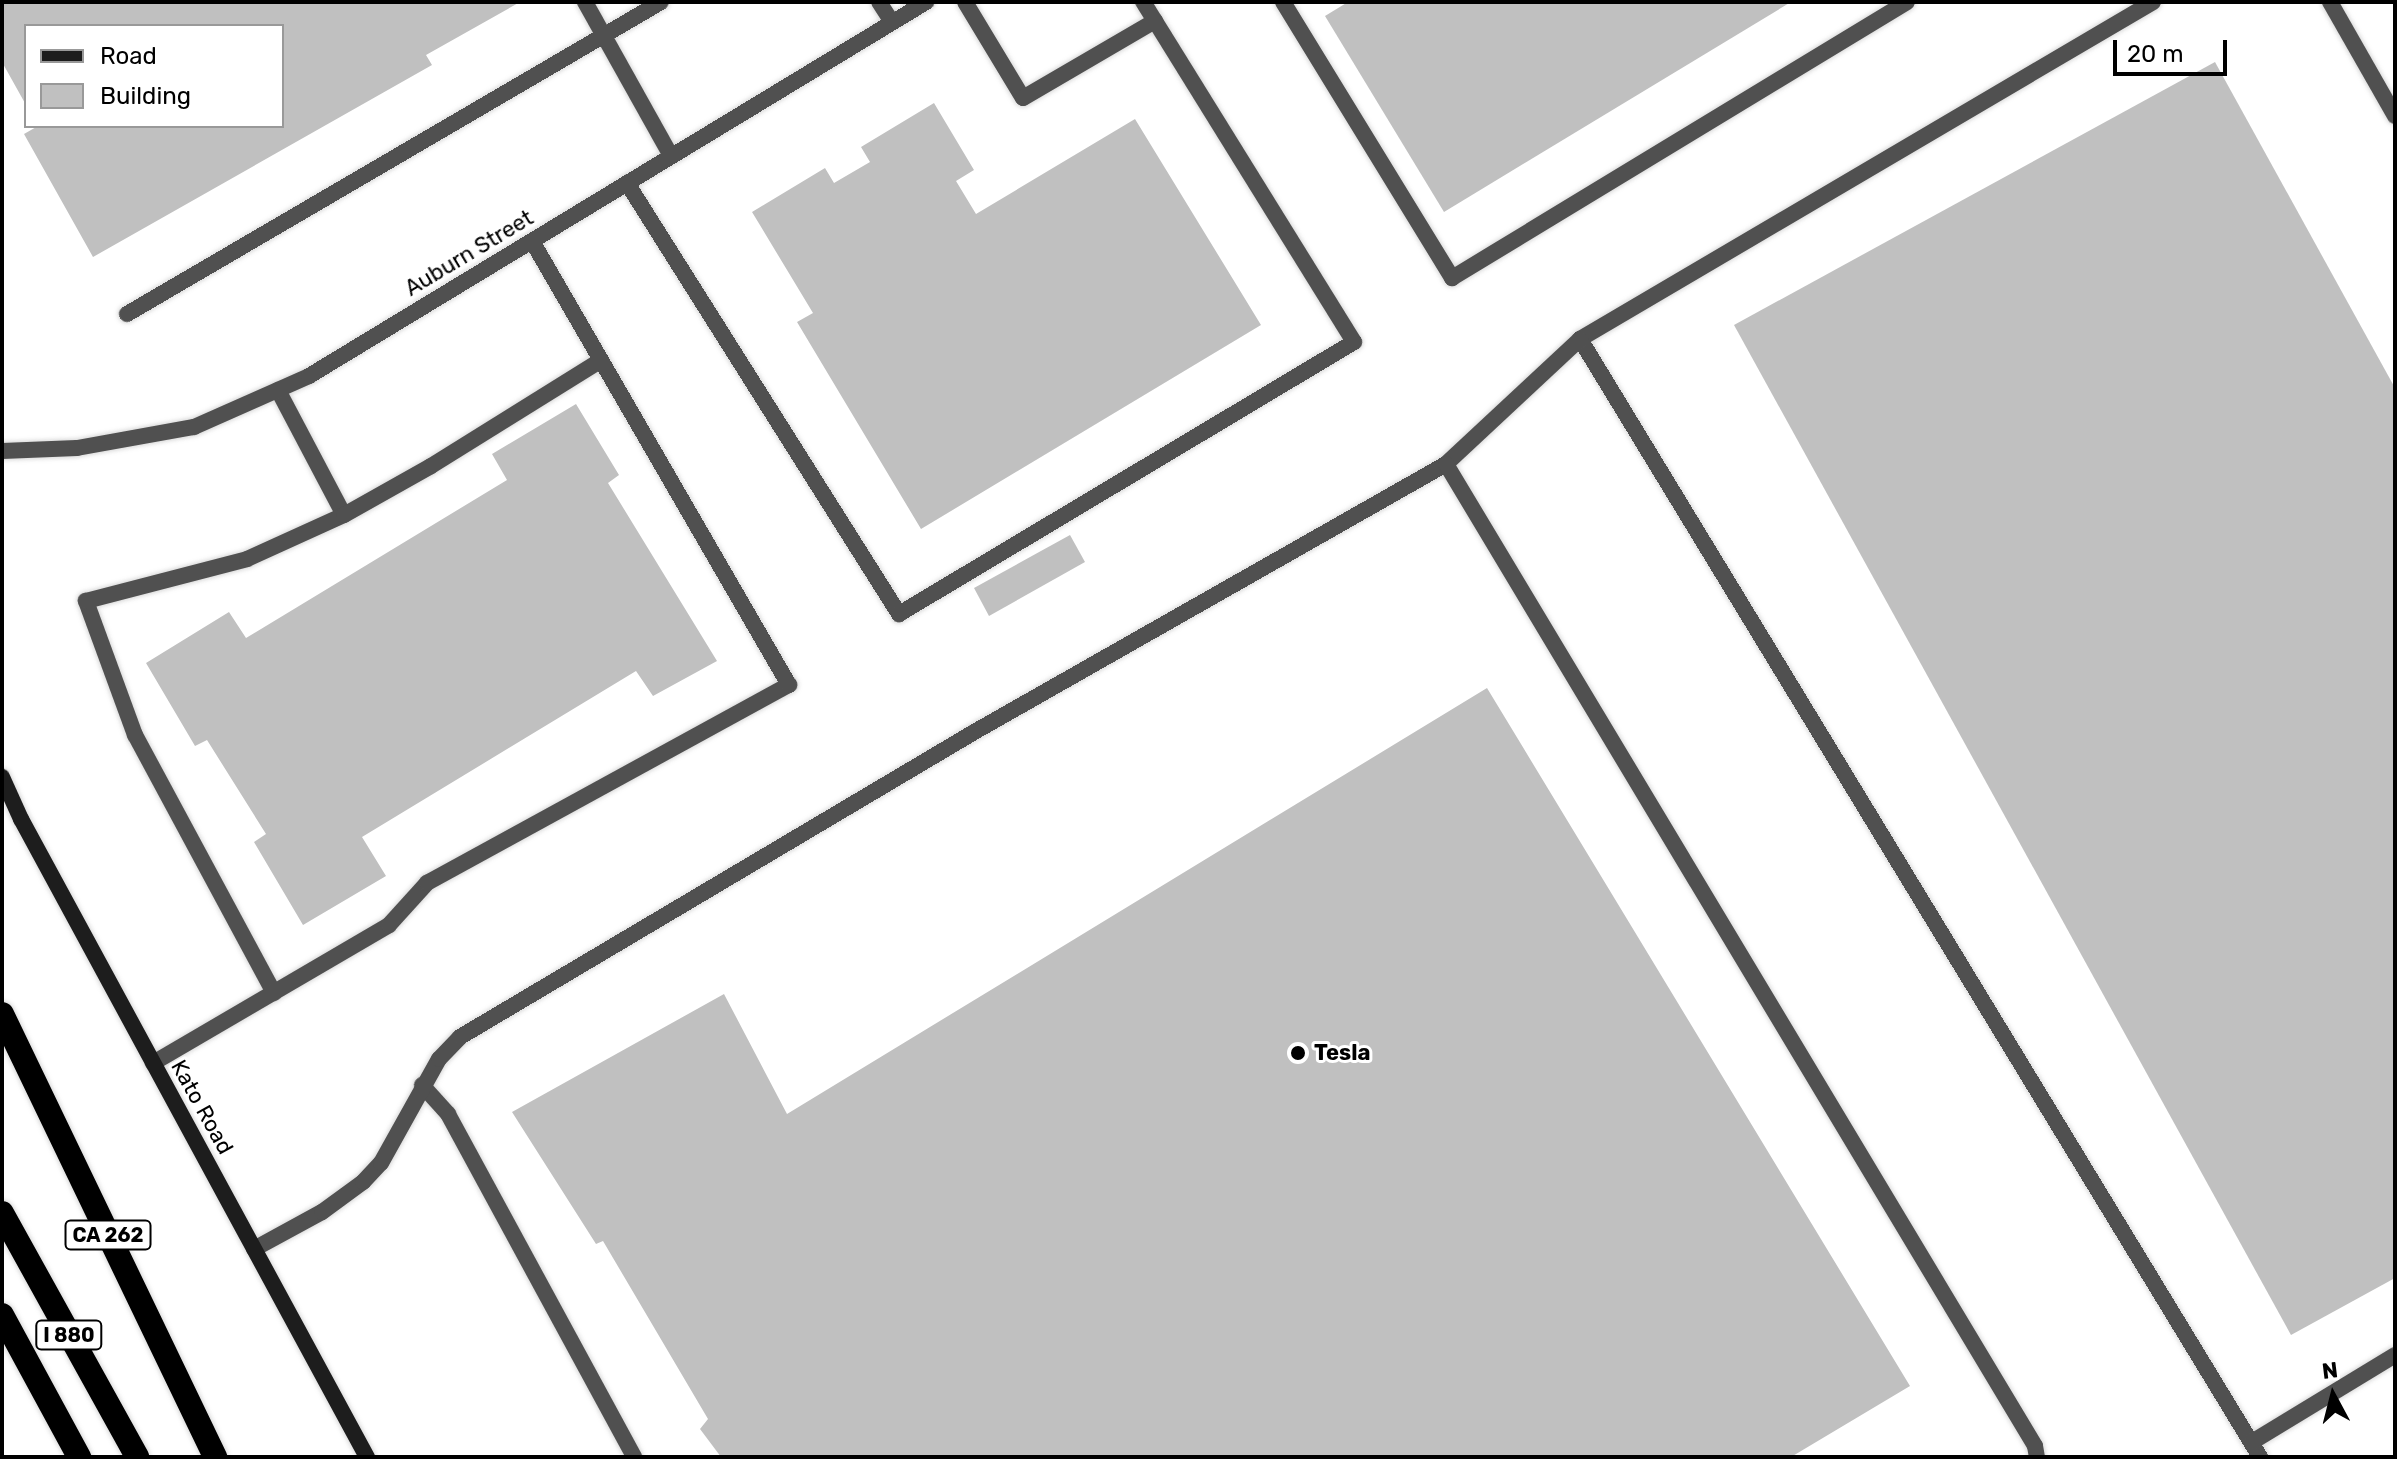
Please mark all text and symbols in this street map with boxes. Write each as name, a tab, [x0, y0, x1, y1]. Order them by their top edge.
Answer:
legend	[24, 24, 284, 128]
scale bar	[2117, 24, 2231, 74]
text: 20 m	[2127, 40, 2184, 68]
text: Road	[100, 42, 157, 70]
text: Building	[100, 82, 191, 110]
street label: Auburn Street	[400, 204, 538, 302]
place label: Tesla	[1314, 1040, 1370, 1066]
marker: Tesla	[1289, 1044, 1307, 1062]
street label: Kato Road	[165, 1055, 239, 1159]
road number: CA 262	[64, 1219, 152, 1251]
road number: I 880	[35, 1319, 103, 1351]
north arrow	[2293, 1355, 2373, 1435]
text: N	[2321, 1356, 2340, 1385]

